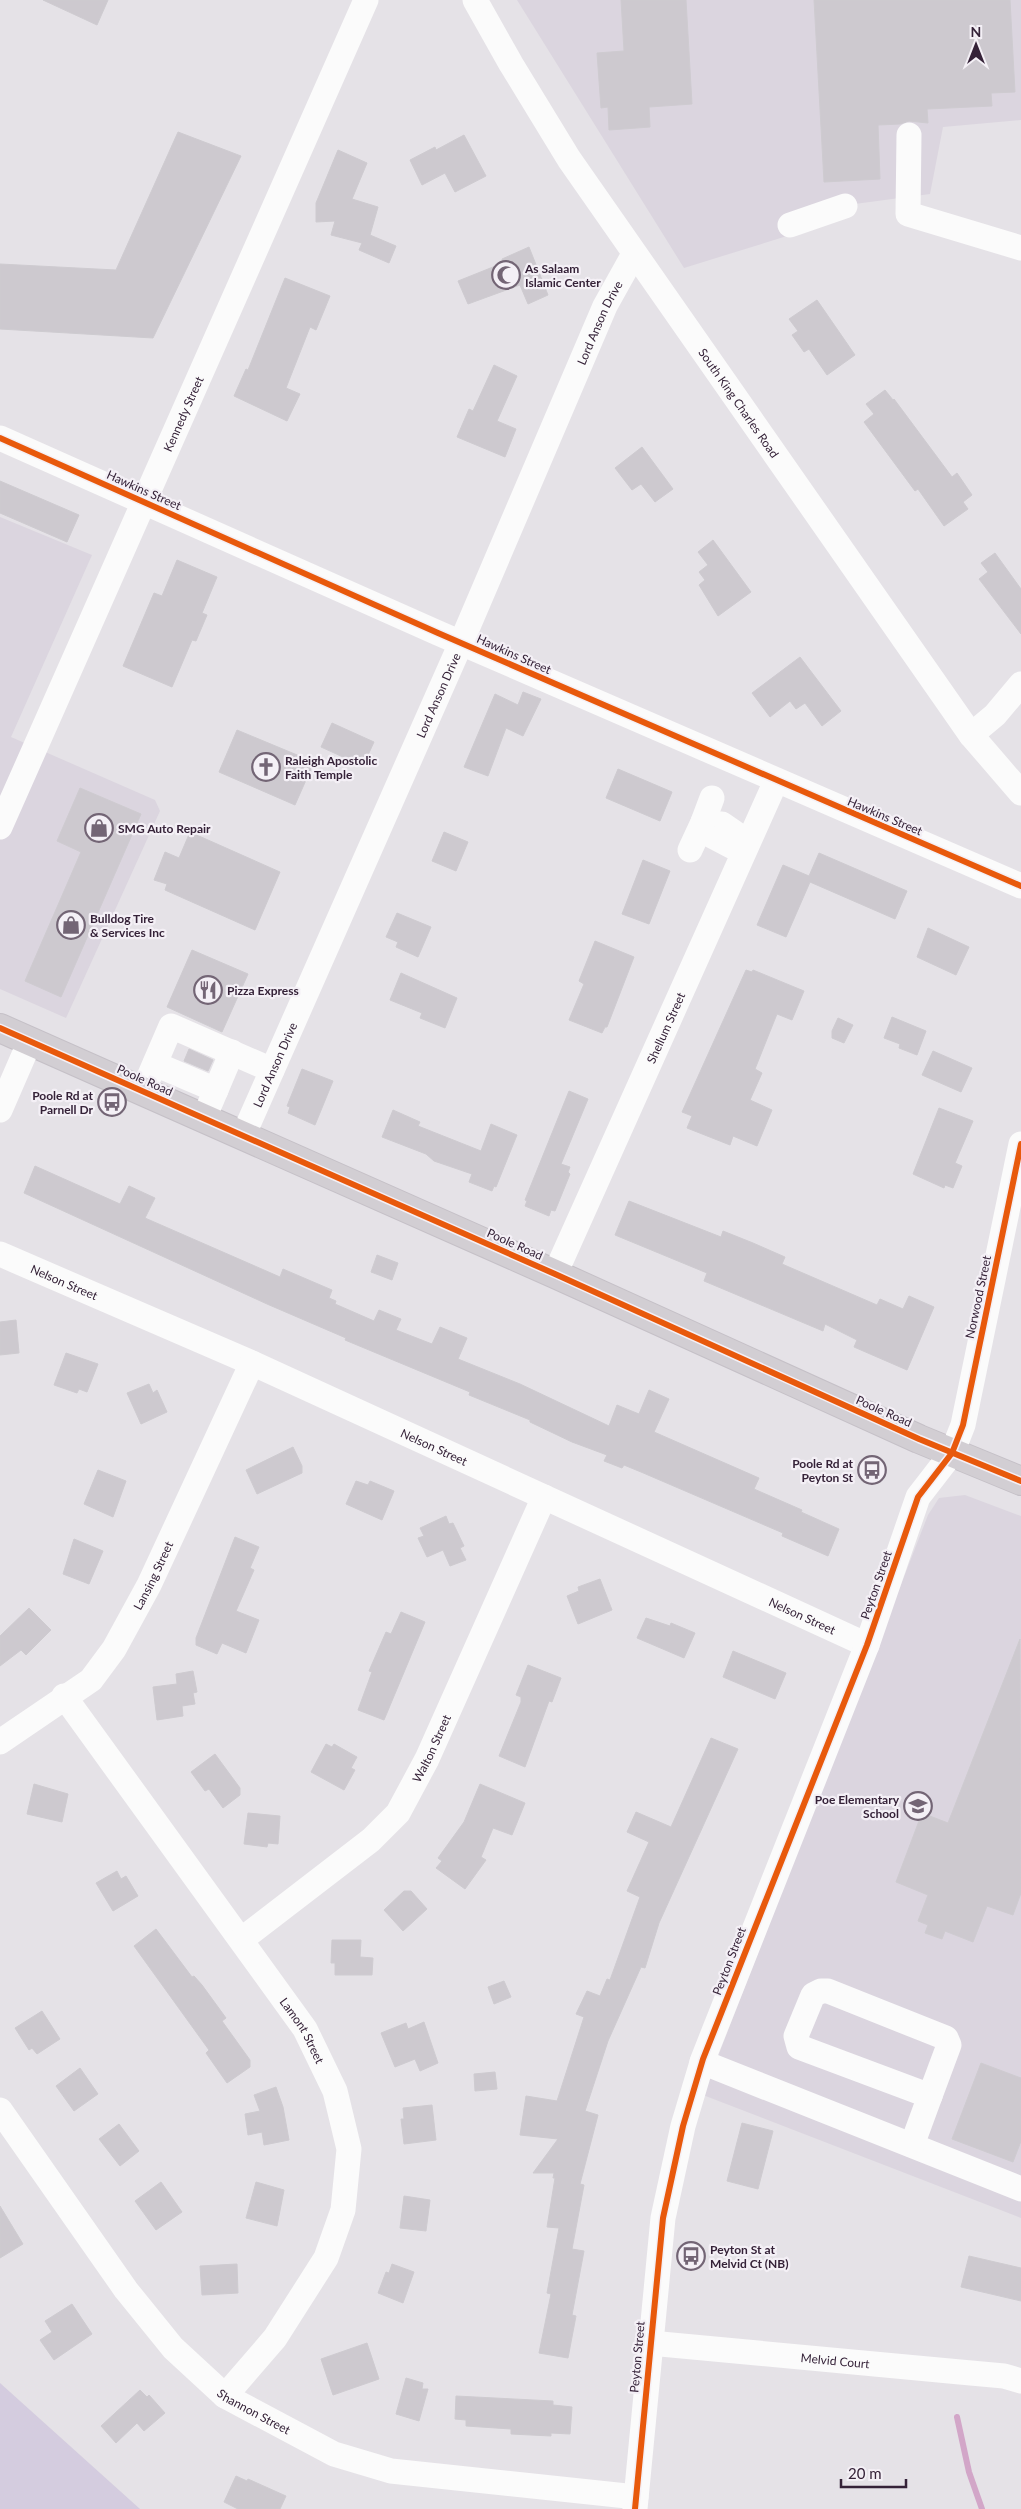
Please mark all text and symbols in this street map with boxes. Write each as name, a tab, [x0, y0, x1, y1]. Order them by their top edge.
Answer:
north arrow	[951, 20, 1001, 70]
text: N	[971, 23, 981, 40]
mosque icon: As Salaam Islamic Center	[491, 260, 521, 290]
place label: As Salaam Islamic Center	[524, 261, 601, 290]
street label: Lord Anson Drive	[573, 278, 625, 367]
street label: South King Charles Road	[696, 345, 783, 460]
street label: Kennedy Street	[160, 373, 206, 454]
street label: Hawkins Street	[104, 467, 184, 513]
street label: Hawkins Street	[474, 631, 554, 677]
street label: Lord Anson Drive	[413, 650, 463, 740]
church icon: Raleigh Apostolic Faith Temple	[251, 752, 281, 782]
place label: Raleigh Apostolic Faith Temple	[285, 753, 377, 782]
street label: Hawkins Street	[845, 793, 925, 839]
shop icon: SMG Auto Repair	[84, 813, 114, 843]
place label: SMG Auto Repair	[118, 821, 211, 836]
shop icon: Bulldog Tire & Services Inc	[56, 910, 86, 940]
place label: Bulldog Tire & Services Inc	[90, 911, 165, 940]
restaurant icon: Pizza Express	[193, 975, 223, 1005]
place label: Pizza Express	[227, 983, 299, 998]
street label: Shellum Street	[643, 989, 688, 1066]
street label: Lord Anson Drive	[249, 1020, 300, 1109]
street label: Poole Road	[115, 1061, 175, 1099]
bus stop icon: Poole Rd at Parnell Dr	[97, 1087, 127, 1117]
place label: Poole Rd at Parnell Dr	[32, 1088, 94, 1117]
street label: Poole Road	[485, 1225, 545, 1263]
street label: Norwood Street	[962, 1253, 994, 1340]
street label: Nelson Street	[28, 1261, 101, 1303]
street label: Poole Road	[854, 1392, 914, 1430]
street label: Nelson Street	[399, 1425, 470, 1469]
bus stop icon: Poole Rd at Peyton St	[857, 1455, 887, 1485]
place label: Poole Rd at Peyton St	[792, 1456, 854, 1485]
street label: Lansing Street	[129, 1538, 176, 1612]
street label: Peyton Street	[857, 1548, 895, 1621]
street label: Nelson Street	[767, 1594, 839, 1637]
street label: Walton Street	[409, 1711, 454, 1785]
school or university icon: Poe Elementary School	[903, 1791, 933, 1821]
place label: Poe Elementary School	[815, 1792, 900, 1821]
street label: Peyton Street	[709, 1924, 749, 1997]
street label: Lamont Street	[277, 1994, 328, 2066]
bus stop icon: Peyton St at Melvid Ct (NB)	[676, 2241, 706, 2271]
place label: Peyton St at Melvid Ct (NB)	[710, 2242, 789, 2271]
street label: Peyton Street	[626, 2320, 648, 2393]
street label: Melvid Court	[800, 2350, 871, 2371]
street label: Shannon Street	[214, 2385, 294, 2437]
scale bar	[841, 2456, 906, 2488]
text: 20 m	[848, 2464, 882, 2482]

